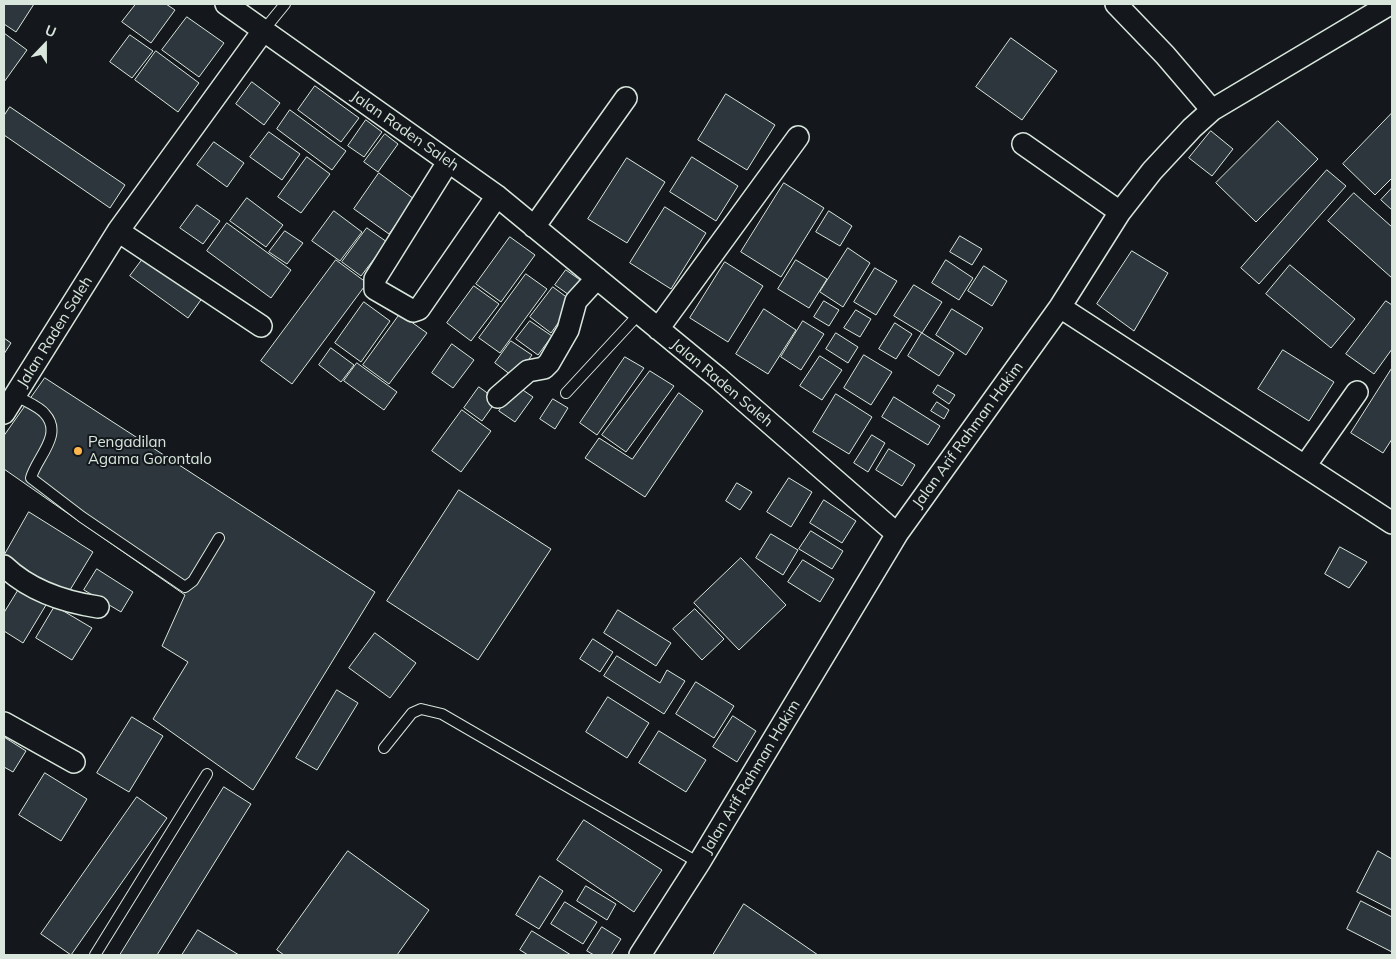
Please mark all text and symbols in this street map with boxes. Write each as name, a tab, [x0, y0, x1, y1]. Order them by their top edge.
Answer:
north arrow	[20, 20, 70, 70]
text: U	[42, 21, 59, 41]
street label: Jalan Raden Saleh	[348, 87, 462, 175]
street label: Jalan Raden Saleh	[14, 273, 96, 391]
street label: Jalan Raden Saleh	[667, 335, 777, 431]
street label: Jalan Arif Rahman Hakim	[909, 358, 1027, 512]
place label: Pengadilan Agama Gorontalo	[88, 433, 212, 468]
marker: Pengadilan Agama Gorontalo	[72, 445, 84, 457]
street label: Jalan Arif Rahman Hakim	[698, 697, 804, 857]

